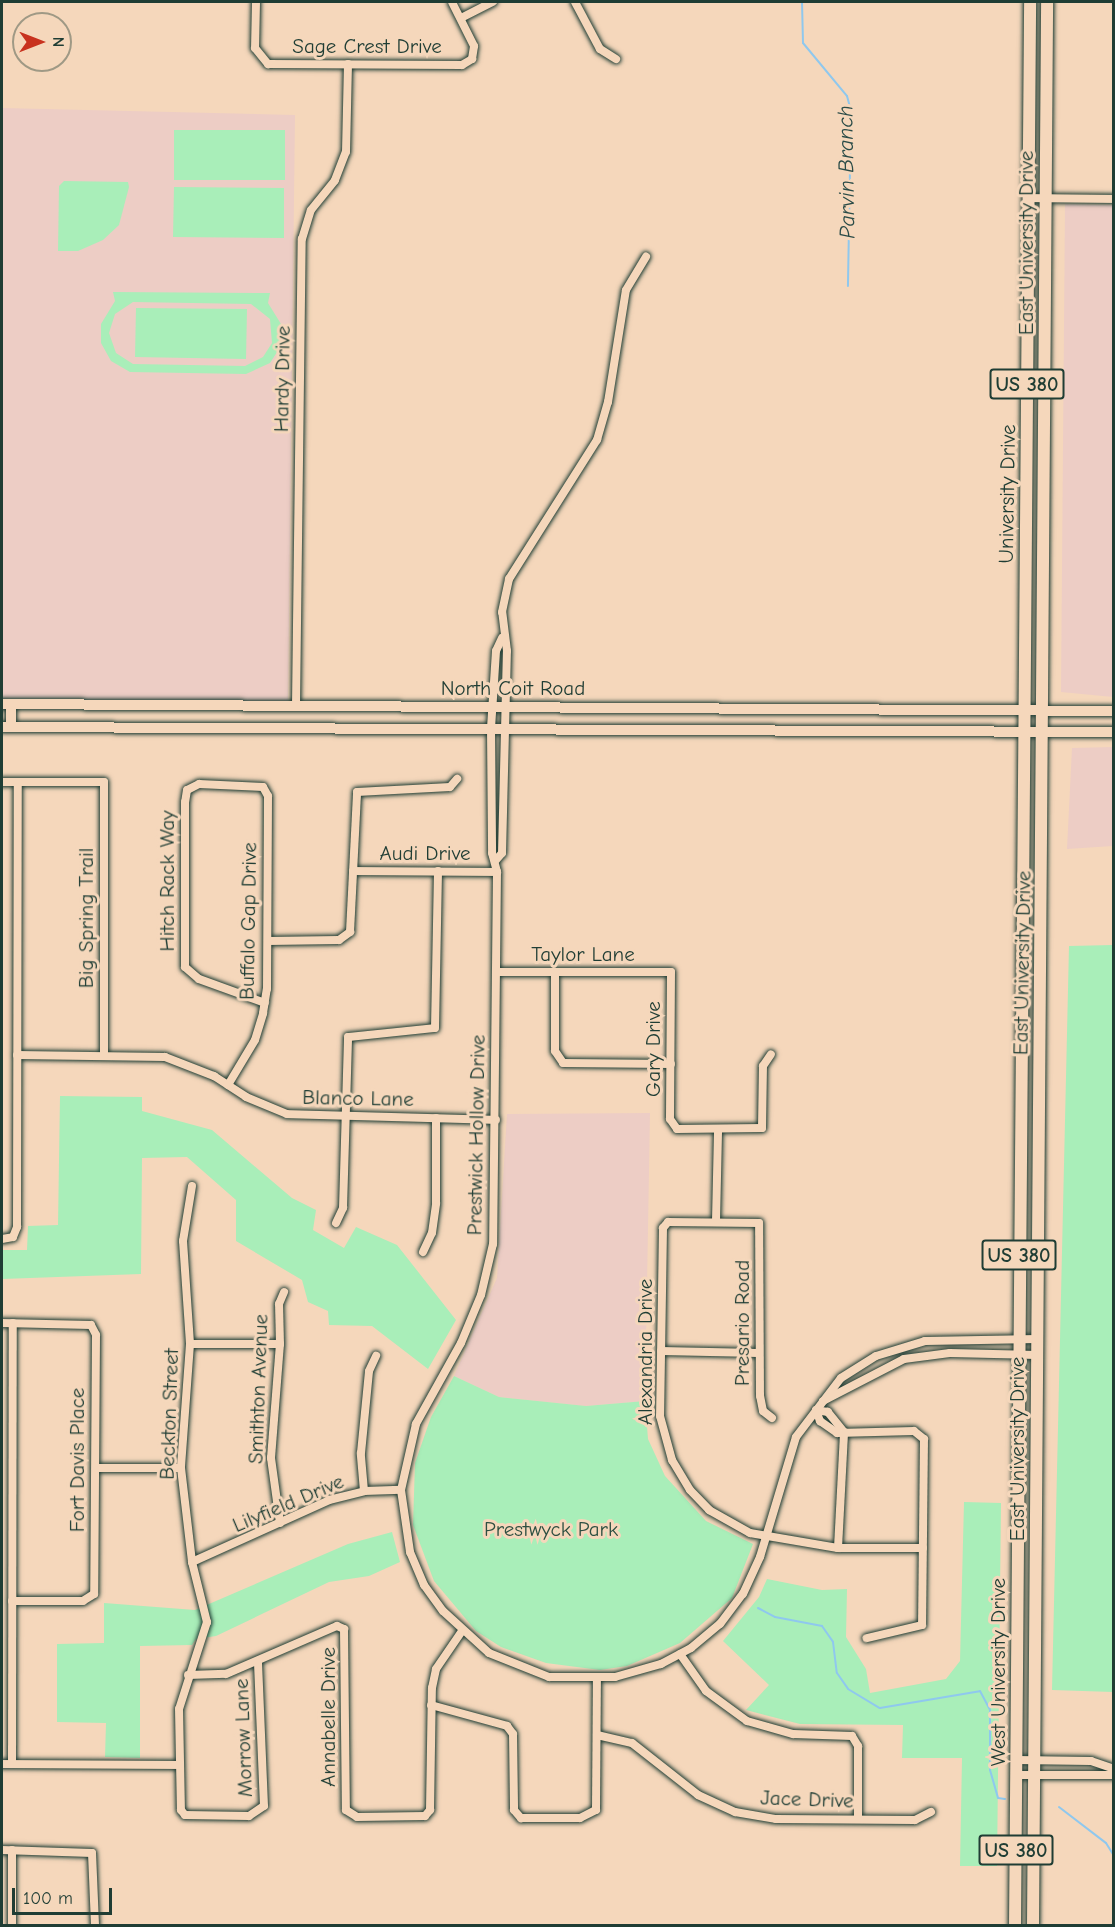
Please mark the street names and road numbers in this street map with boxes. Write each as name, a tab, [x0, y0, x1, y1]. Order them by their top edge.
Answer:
street label: Sage Crest Drive	[292, 33, 442, 59]
street label: East University Drive	[1013, 151, 1039, 335]
street label: Hardy Drive	[268, 326, 296, 432]
road number: US 380	[990, 367, 1064, 401]
street label: University Drive	[993, 424, 1021, 564]
street label: North Coit Road	[441, 675, 585, 701]
street label: Hitch Rack Way	[154, 810, 180, 952]
street label: Audi Drive	[379, 840, 471, 866]
street label: Buffalo Gap Drive	[234, 842, 262, 1000]
street label: Big Spring Trail	[73, 848, 99, 988]
street label: East University Drive	[1008, 871, 1036, 1055]
street label: Taylor Lane	[531, 941, 635, 967]
street label: Gary Drive	[640, 1001, 666, 1097]
street label: Prestwick Hollow Drive	[462, 1034, 490, 1236]
street label: Blanco Lane	[302, 1084, 414, 1112]
road number: US 380	[982, 1238, 1056, 1272]
street label: Presario Road	[729, 1260, 755, 1386]
street label: Alexandria Drive	[632, 1279, 658, 1425]
street label: Smithton Avenue	[243, 1314, 273, 1464]
street label: Beckton Street	[154, 1348, 184, 1480]
street label: East University Drive	[1004, 1357, 1030, 1541]
street label: Fort Davis Place	[64, 1388, 90, 1532]
street label: Lilyfield Drive	[229, 1468, 347, 1538]
street label: West University Drive	[985, 1578, 1011, 1766]
street label: Annabelle Drive	[315, 1647, 341, 1787]
street label: Morrow Lane	[228, 1678, 258, 1798]
street label: Jace Drive	[760, 1785, 854, 1813]
road number: US 380	[978, 1833, 1054, 1867]

